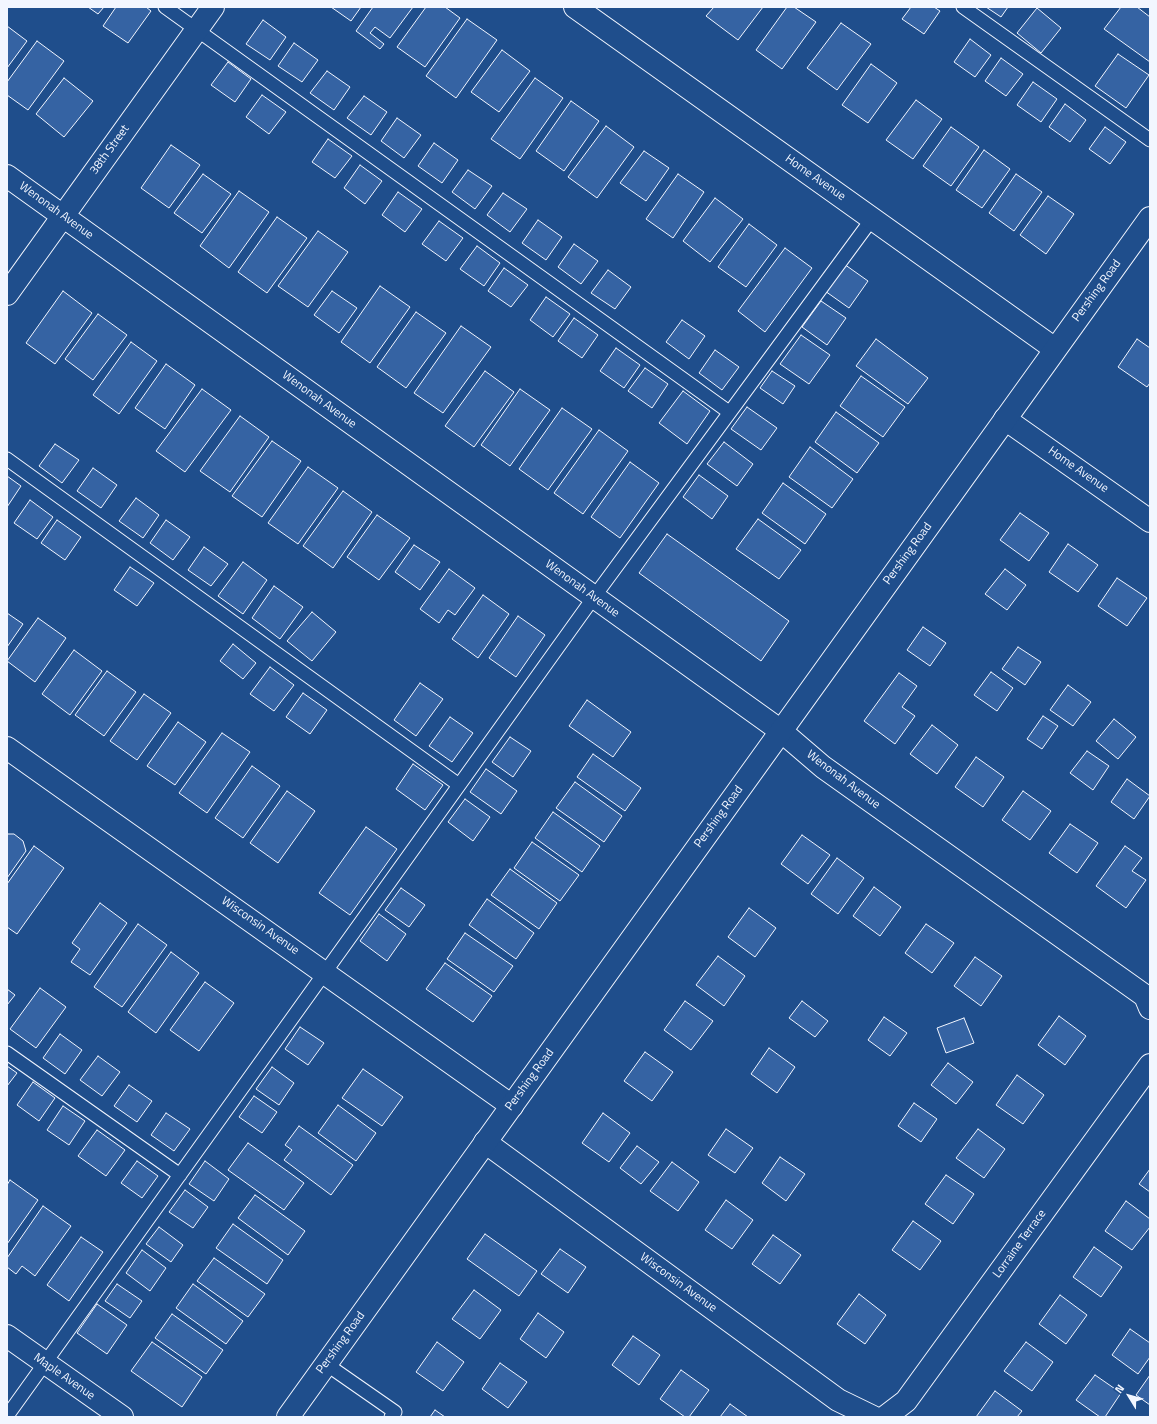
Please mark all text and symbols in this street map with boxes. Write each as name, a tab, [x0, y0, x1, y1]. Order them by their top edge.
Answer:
street label: 38th Street	[87, 122, 133, 178]
street label: Home Avenue	[782, 152, 848, 204]
street label: Wenonah Avenue	[16, 179, 96, 243]
street label: Pershing Road	[1070, 257, 1124, 325]
street label: Wenonah Avenue	[279, 368, 359, 432]
street label: Home Avenue	[1045, 444, 1111, 496]
street label: Pershing Road	[881, 520, 935, 588]
street label: Wenonah Avenue	[542, 557, 622, 621]
street label: Wenonah Avenue	[803, 748, 883, 812]
street label: Pershing Road	[692, 783, 746, 851]
street label: Wisconsin Avenue	[218, 894, 302, 958]
street label: Pershing Road	[503, 1046, 557, 1114]
street label: Lorraine Terrace	[990, 1207, 1050, 1281]
street label: Wisconsin Avenue	[637, 1250, 719, 1316]
street label: Pershing Road	[314, 1309, 368, 1377]
street label: Maple Avenue	[31, 1351, 97, 1403]
north arrow	[1109, 1376, 1149, 1416]
text: N	[1111, 1381, 1128, 1397]

